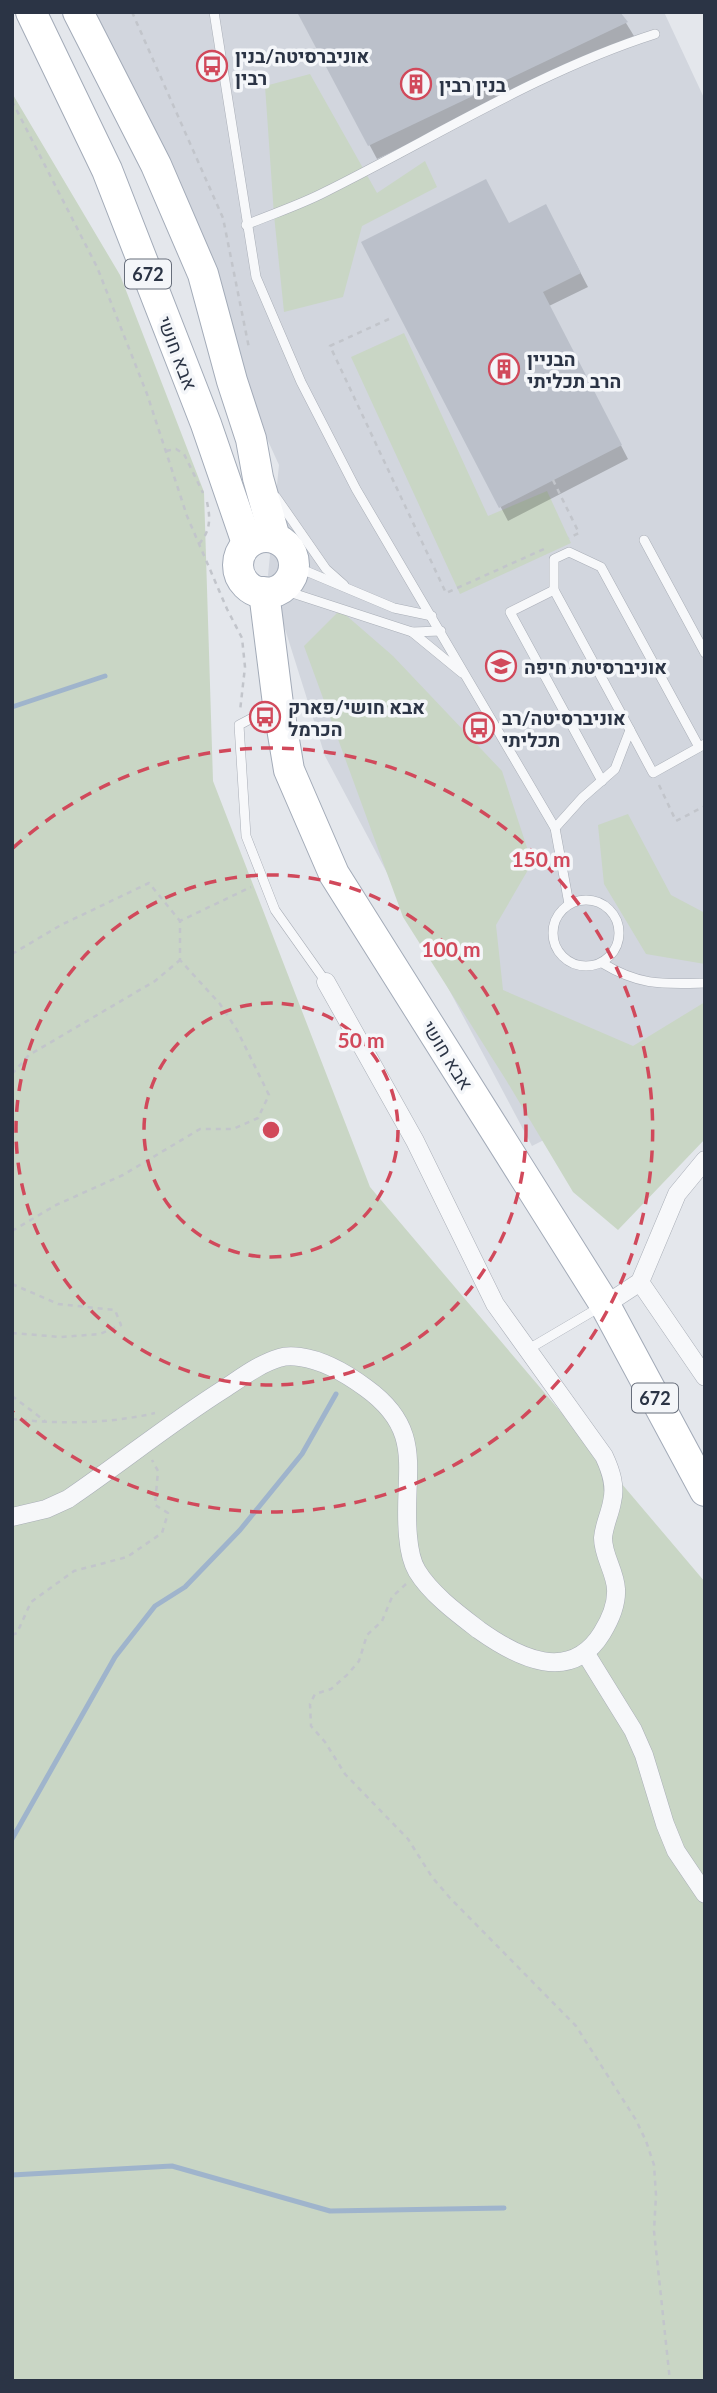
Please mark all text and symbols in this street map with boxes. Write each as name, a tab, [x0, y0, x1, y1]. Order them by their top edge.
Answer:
place label: אוניברסיטה/בנין רבין	[235, 44, 369, 89]
bus stop icon: אוניברסיטה/בנין רבין	[195, 49, 229, 83]
building icon: בנין רבין	[399, 67, 433, 101]
place label: בנין רבין	[439, 73, 507, 96]
road number: 672	[125, 260, 171, 288]
street label: אבא חושי	[153, 313, 203, 393]
place label: הבניין הרב תכליתי	[527, 347, 621, 392]
building icon: הבניין הרב תכליתי	[487, 352, 521, 386]
school or university icon: אוניברסיטת חיפה	[484, 649, 518, 683]
place label: אוניברסיטת חיפה	[524, 655, 667, 678]
place label: אבא חושי/פארק הכרמל	[288, 695, 425, 740]
bus stop icon: אבא חושי/פארק הכרמל	[248, 700, 282, 734]
place label: אוניברסיטה/רב תכליתי	[502, 706, 626, 751]
bus stop icon: אוניברסיטה/רב תכליתי	[462, 711, 496, 745]
text: 150 m	[511, 846, 571, 871]
text: 100 m	[421, 936, 481, 961]
street label: אבא חושי	[418, 1016, 478, 1094]
text: 50 m	[337, 1027, 385, 1052]
centre of rings	[259, 1118, 283, 1142]
road number: 672	[632, 1384, 678, 1413]

